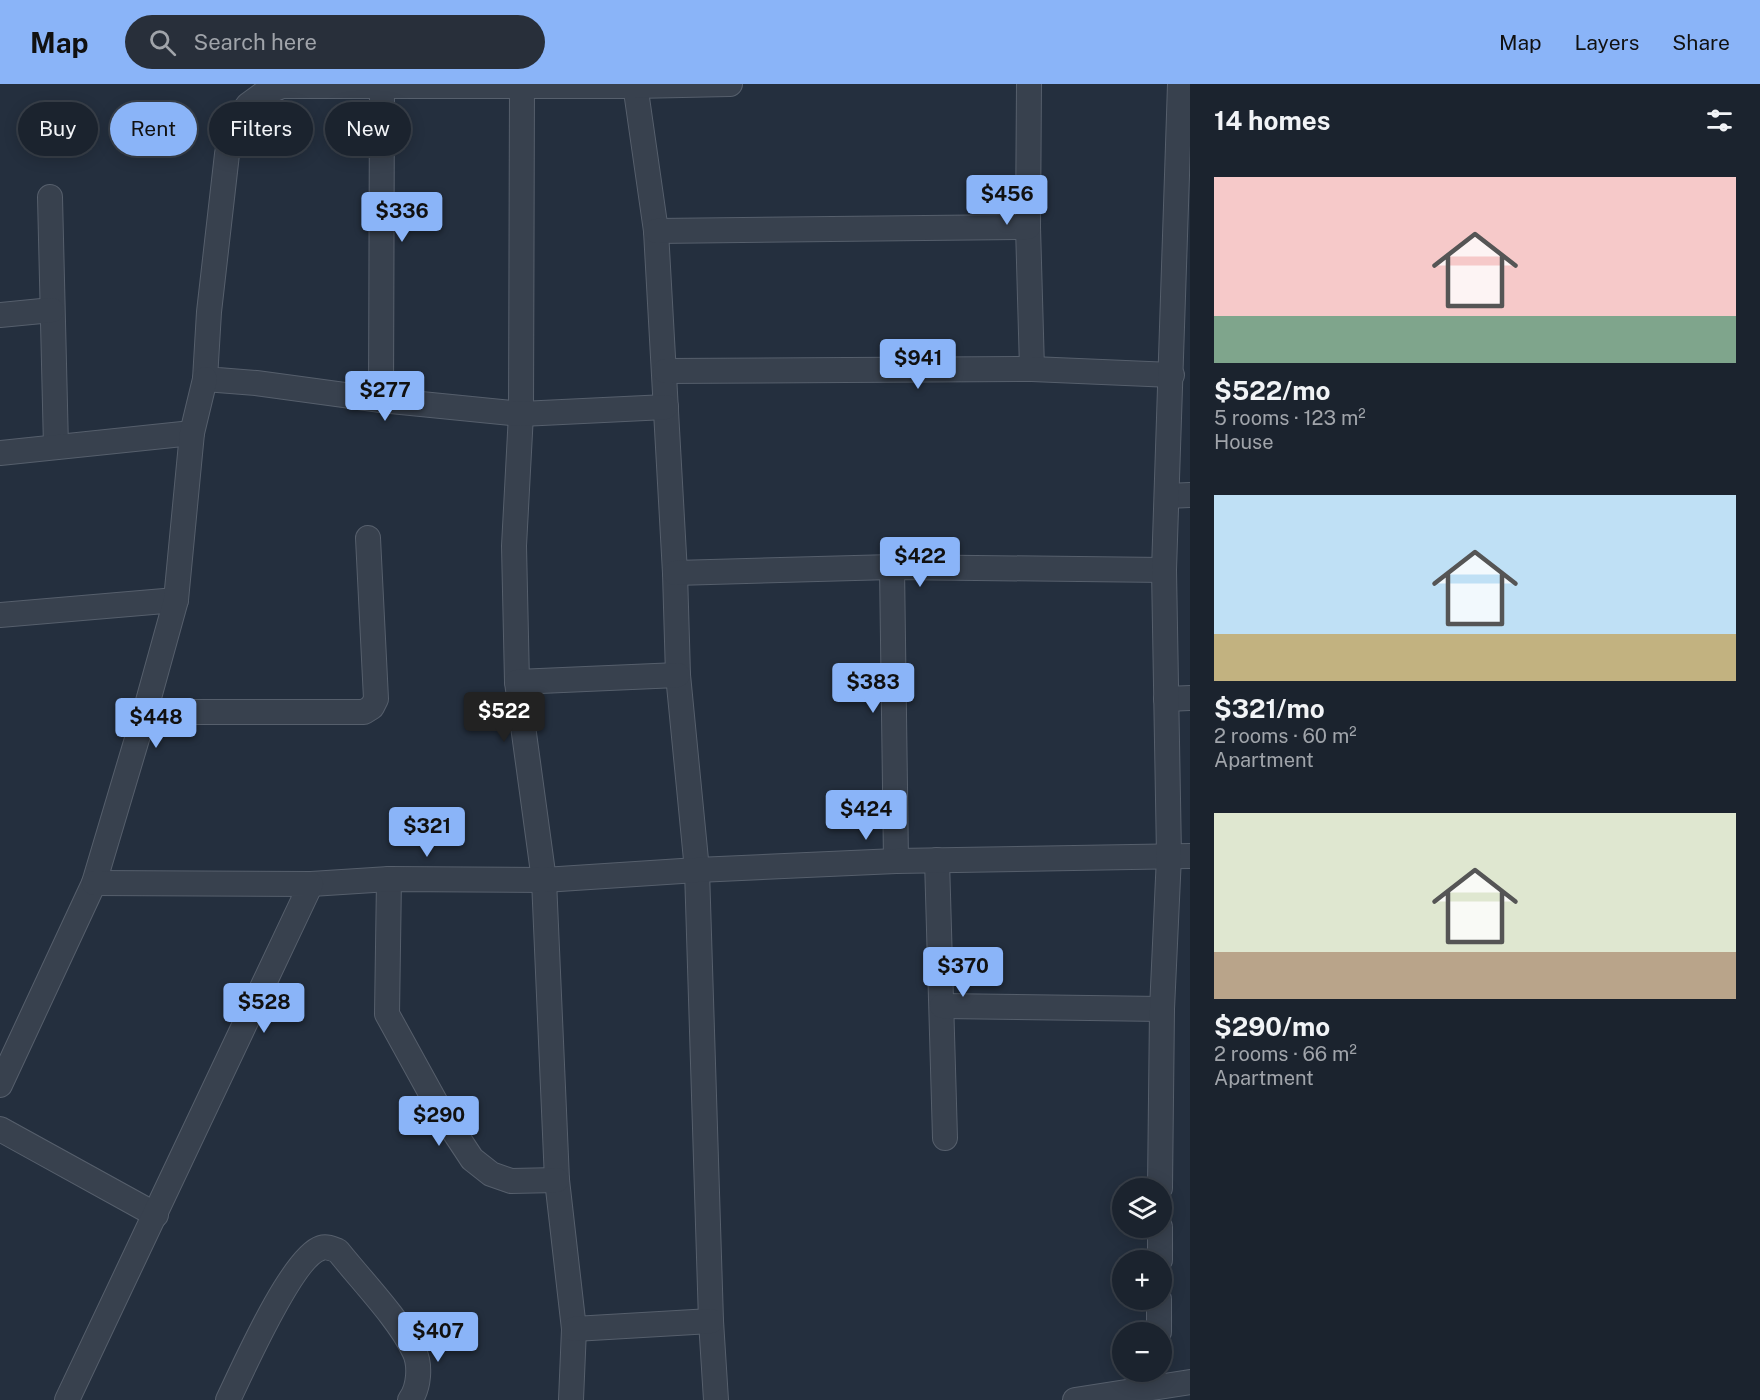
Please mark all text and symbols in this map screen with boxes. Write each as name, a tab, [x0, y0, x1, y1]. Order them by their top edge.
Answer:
search box	[125, 15, 545, 69]
text: Map	[30, 26, 89, 59]
icon: search	[146, 26, 179, 59]
text: Search here	[194, 29, 317, 55]
text: Map	[1499, 30, 1542, 55]
text: Layers	[1575, 30, 1639, 55]
text: Share	[1672, 30, 1730, 55]
chip: Buy	[18, 102, 98, 156]
chip: Rent	[110, 102, 197, 156]
chip: Filters	[209, 102, 313, 156]
chip: New	[325, 102, 411, 156]
icon: filters	[1703, 104, 1736, 137]
text: 14 homes	[1214, 105, 1330, 136]
pin: $456	[971, 175, 1043, 226]
text: $456	[980, 182, 1034, 206]
pin: $336	[366, 192, 438, 243]
text: $336	[375, 199, 429, 223]
icon: home	[1421, 216, 1529, 324]
pin: $941	[882, 339, 954, 390]
text: $941	[894, 346, 942, 370]
pin: $277	[349, 371, 421, 422]
text: $522/mo	[1214, 375, 1330, 406]
text: $277	[359, 378, 411, 402]
text: 5 rooms · 123 m²	[1214, 406, 1366, 430]
text: House	[1214, 430, 1274, 454]
icon: home	[1421, 534, 1529, 642]
pin: $422	[884, 537, 956, 588]
text: $422	[894, 544, 946, 568]
pin: $383	[837, 663, 909, 714]
text: $383	[846, 670, 900, 694]
pin: $522	[468, 692, 540, 743]
text: $321/mo	[1214, 693, 1325, 724]
pin: $448	[120, 698, 192, 749]
text: $522	[478, 699, 530, 723]
text: $448	[129, 705, 183, 729]
text: 2 rooms · 60 m²	[1214, 724, 1357, 748]
text: Apartment	[1214, 748, 1314, 772]
pin: $424	[830, 790, 902, 841]
text: $424	[840, 797, 892, 821]
pin: $321	[391, 807, 463, 858]
text: $321	[403, 814, 451, 838]
icon: home	[1421, 852, 1529, 960]
pin: $370	[927, 947, 999, 998]
text: $370	[937, 954, 989, 978]
pin: $528	[228, 983, 300, 1034]
text: $528	[237, 990, 291, 1014]
text: $290/mo	[1214, 1011, 1330, 1042]
text: 2 rooms · 66 m²	[1214, 1042, 1357, 1066]
text: Apartment	[1214, 1066, 1314, 1090]
pin: $290	[403, 1096, 475, 1147]
text: $290	[413, 1103, 465, 1127]
map controls	[1112, 1178, 1172, 1382]
button: layers	[1112, 1178, 1172, 1238]
button: +	[1112, 1250, 1172, 1310]
pin: $407	[402, 1312, 474, 1363]
text: $407	[412, 1319, 464, 1343]
button: −	[1112, 1322, 1172, 1382]

